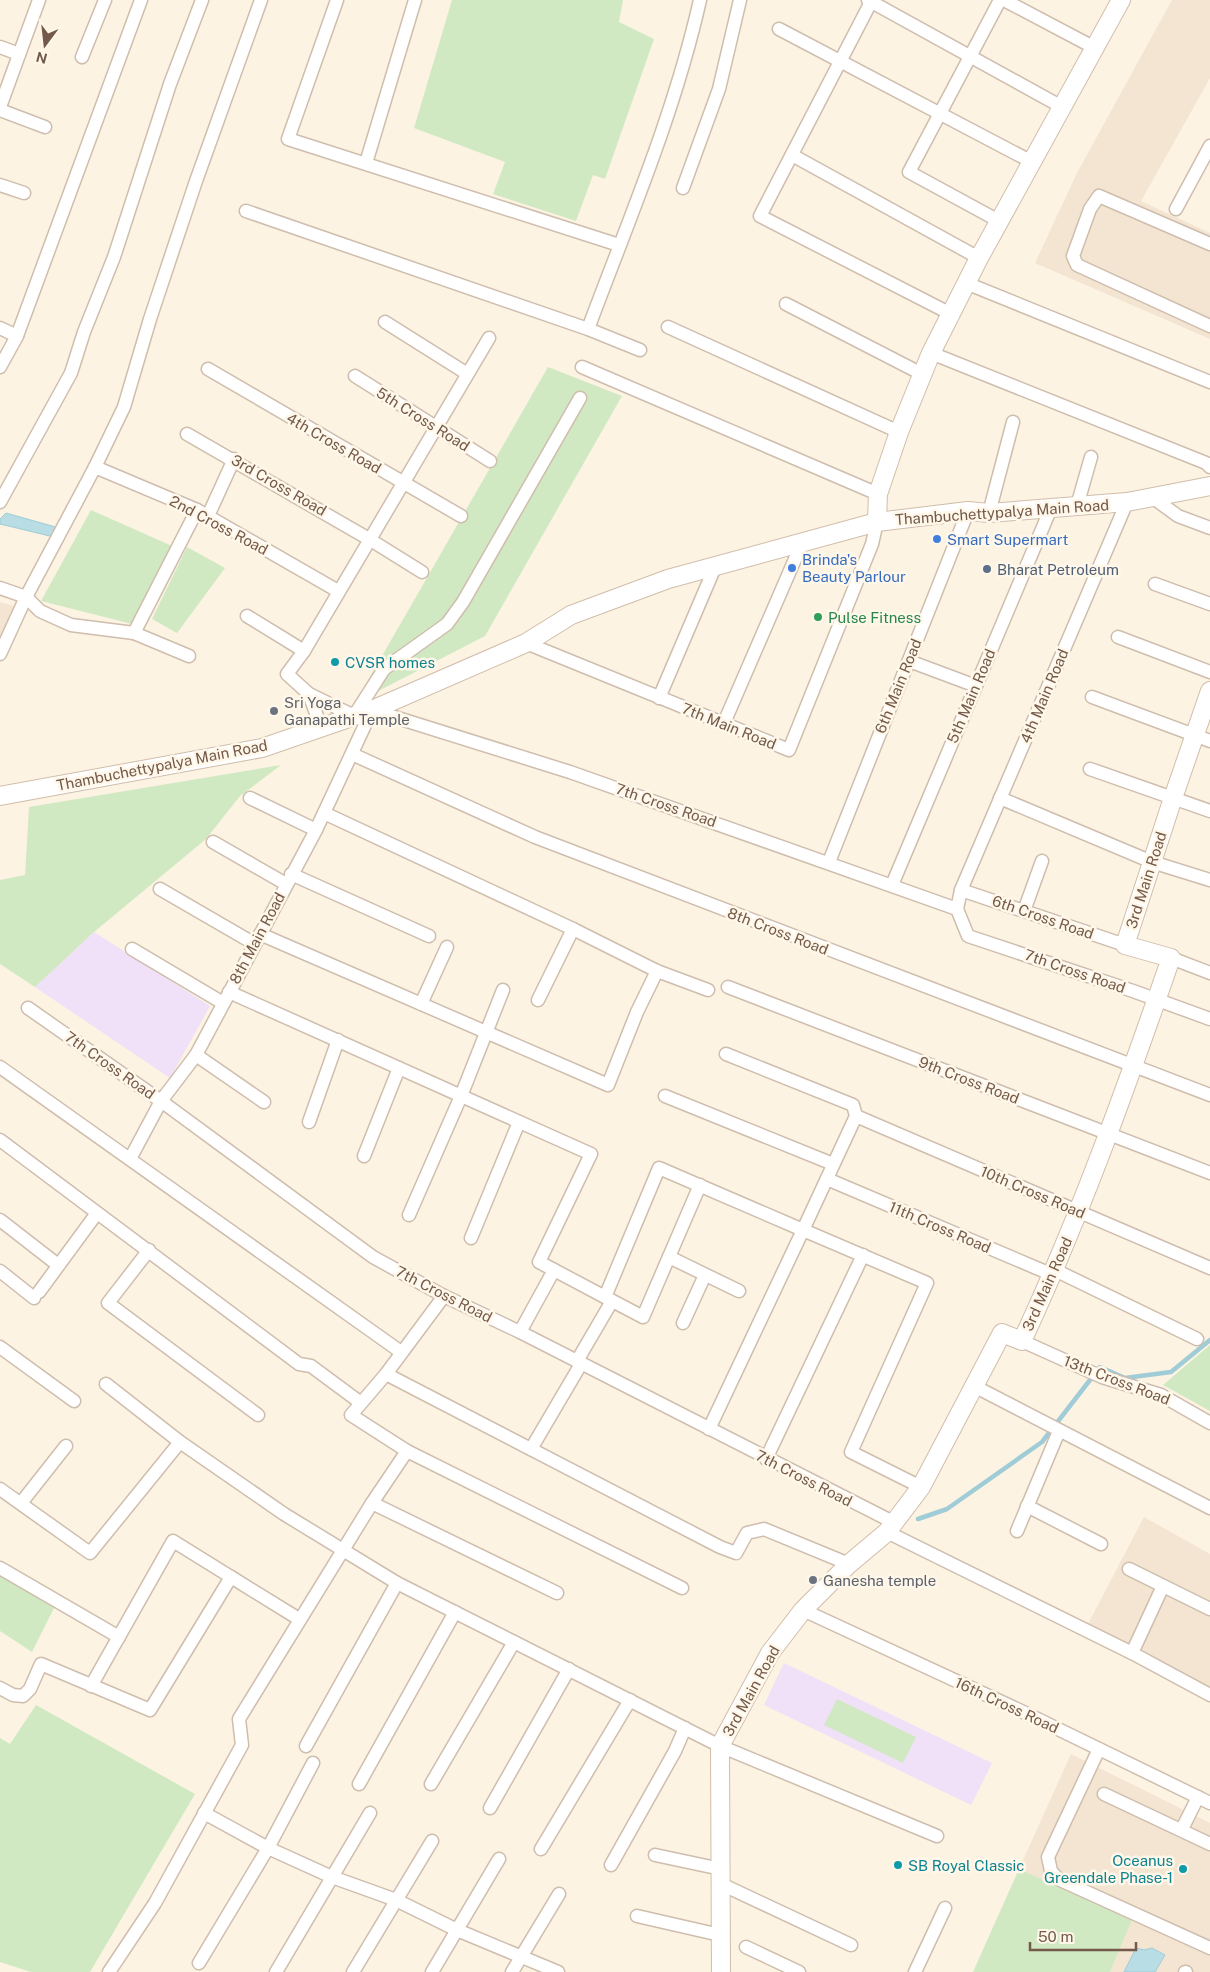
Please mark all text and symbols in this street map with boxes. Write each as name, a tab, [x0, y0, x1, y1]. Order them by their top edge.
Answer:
north arrow	[20, 20, 70, 70]
text: N	[34, 48, 49, 67]
street label: 5th Cross Road	[373, 384, 473, 454]
street label: 4th Cross Road	[284, 409, 384, 477]
street label: 3rd Cross Road	[229, 451, 329, 519]
street label: 2nd Cross Road	[167, 492, 271, 558]
street label: Thambuchettypalya Main Road	[894, 496, 1110, 528]
place label: Smart Supermart	[947, 531, 1068, 548]
marker: Smart Supermart	[931, 533, 943, 545]
place label: Brinda's Beauty Parlour	[802, 551, 906, 585]
place label: Bharat Petroleum	[997, 561, 1119, 578]
marker: Brinda's Beauty Parlour	[786, 562, 798, 574]
marker: Bharat Petroleum	[981, 563, 993, 575]
place label: Pulse Fitness	[828, 609, 921, 626]
marker: Pulse Fitness	[812, 611, 824, 623]
street label: 6th Main Road	[871, 636, 925, 736]
street label: 5th Main Road	[943, 646, 999, 746]
street label: 4th Main Road	[1016, 646, 1072, 746]
place label: CVSR homes	[345, 654, 435, 671]
marker: CVSR homes	[329, 656, 341, 668]
place label: Sri Yoga Ganapathi Temple	[284, 694, 410, 728]
street label: 7th Main Road	[679, 699, 779, 753]
marker: Sri Yoga Ganapathi Temple	[268, 705, 280, 717]
street label: Thambuchettypalya Main Road	[55, 736, 269, 794]
street label: 7th Cross Road	[613, 780, 719, 830]
street label: 3rd Main Road	[1122, 829, 1170, 931]
street label: 8th Main Road	[226, 889, 288, 987]
street label: 6th Cross Road	[990, 892, 1096, 942]
street label: 8th Cross Road	[725, 904, 831, 958]
street label: 7th Cross Road	[1022, 946, 1128, 996]
street label: 7th Cross Road	[62, 1028, 158, 1102]
street label: 9th Cross Road	[916, 1053, 1022, 1107]
street label: 10th Cross Road	[978, 1162, 1088, 1222]
street label: 11th Cross Road	[886, 1198, 994, 1256]
street label: 3rd Main Road	[1019, 1234, 1075, 1334]
street label: 7th Cross Road	[393, 1262, 495, 1326]
street label: 13th Cross Road	[1061, 1352, 1173, 1408]
street label: 7th Cross Road	[753, 1446, 855, 1510]
place label: Ganesha temple	[823, 1572, 936, 1589]
marker: Ganesha temple	[807, 1574, 819, 1586]
street label: 3rd Main Road	[719, 1643, 783, 1739]
street label: 16th Cross Road	[952, 1674, 1062, 1736]
place label: Oceanus Greendale Phase-1	[1044, 1852, 1173, 1886]
place label: SB Royal Classic	[908, 1857, 1024, 1874]
marker: SB Royal Classic	[892, 1859, 904, 1871]
marker: Oceanus Greendale Phase-1	[1177, 1863, 1189, 1875]
scale bar	[1030, 1920, 1136, 1952]
text: 50 m	[1038, 1928, 1073, 1945]

